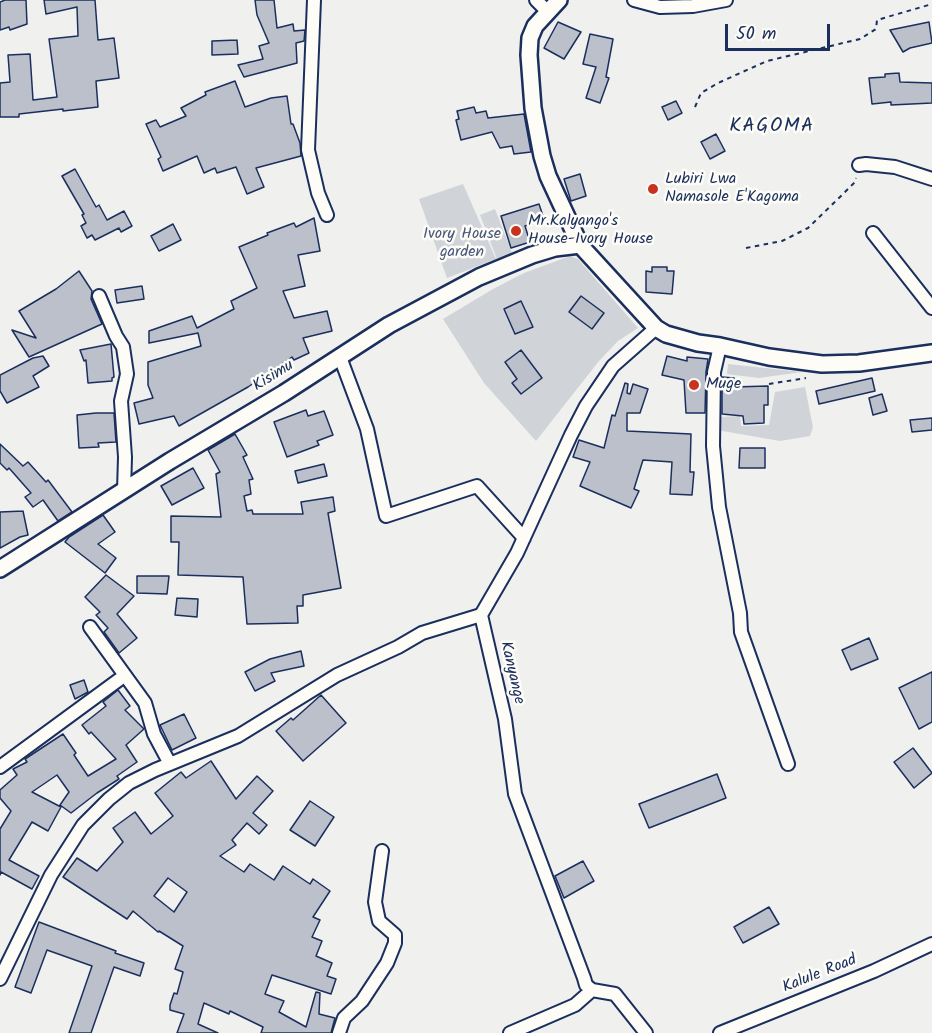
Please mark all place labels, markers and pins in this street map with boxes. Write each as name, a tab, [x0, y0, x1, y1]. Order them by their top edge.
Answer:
place label: Lubiri Lwa Namasole E'Kagoma	[665, 170, 799, 208]
marker: Lubiri Lwa Namasole E'Kagoma	[646, 182, 660, 196]
place label: Mr.Kalyango's House-Ivory House	[528, 212, 653, 250]
marker: Mr.Kalyango's House-Ivory House	[509, 224, 523, 238]
place label: Muge	[706, 375, 741, 395]
marker: Muge	[687, 378, 701, 392]

